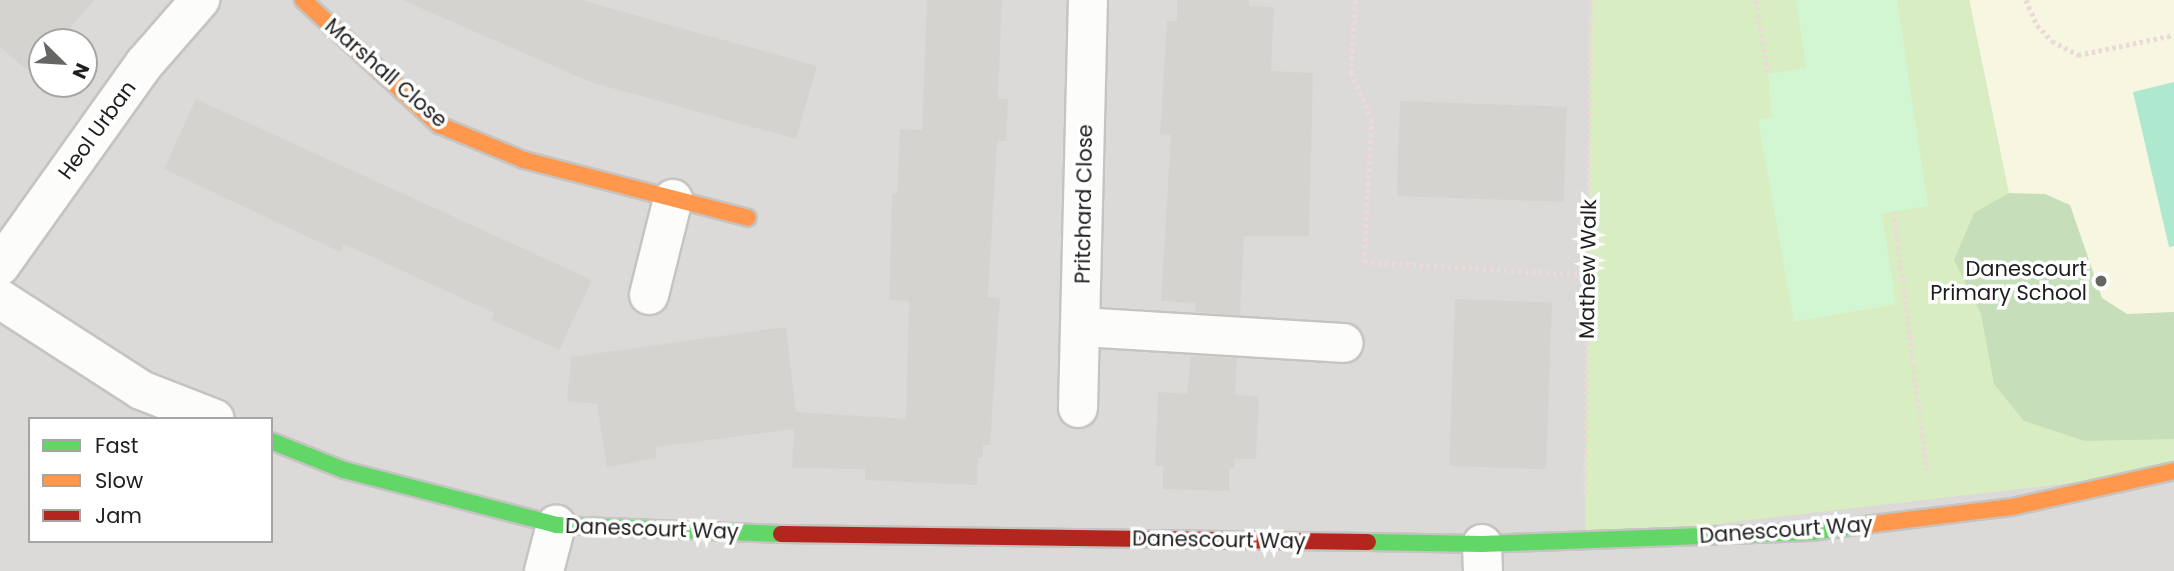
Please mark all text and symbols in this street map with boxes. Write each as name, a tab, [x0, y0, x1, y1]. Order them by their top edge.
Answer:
street label: Marshall Close	[320, 13, 452, 133]
north arrow	[28, 28, 98, 98]
text: N	[66, 59, 96, 83]
street label: Heol Urban	[53, 76, 141, 184]
street label: Pritchard Close	[1070, 124, 1098, 284]
street label: Mathew Walk	[1574, 199, 1602, 339]
place label: Danescourt Primary School	[1930, 256, 2087, 306]
marker: Danescourt Primary School	[2093, 273, 2109, 289]
legend	[28, 417, 273, 543]
text: Fast	[95, 431, 138, 460]
text: Slow	[95, 466, 143, 495]
text: Jam	[95, 501, 142, 530]
street label: Danescourt Way	[1698, 511, 1874, 549]
street label: Danescourt Way	[565, 513, 739, 545]
street label: Danescourt Way	[1132, 526, 1306, 554]

